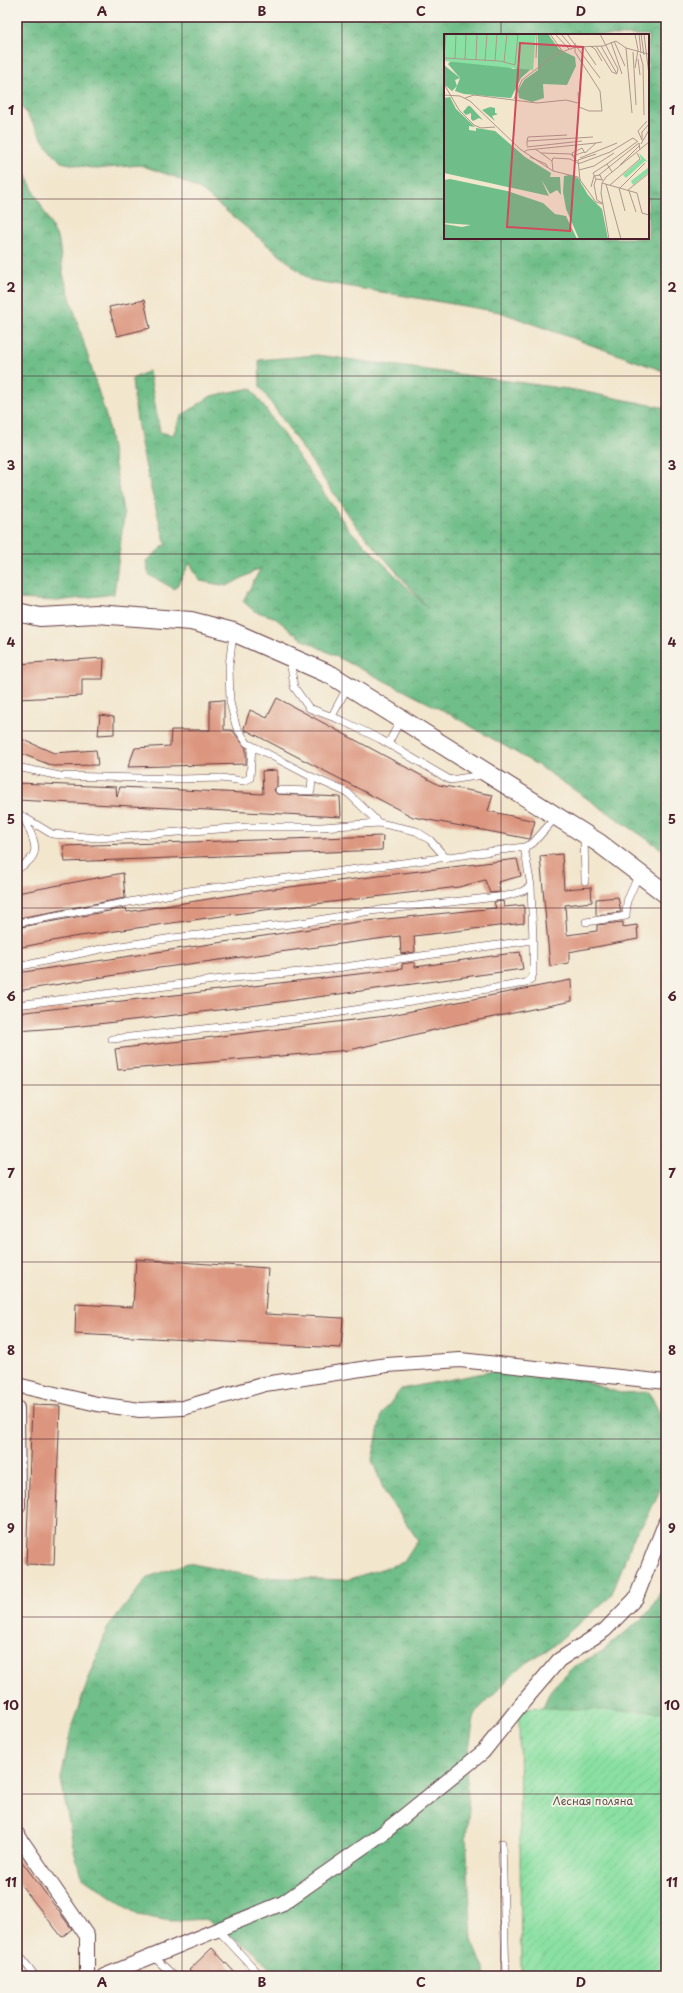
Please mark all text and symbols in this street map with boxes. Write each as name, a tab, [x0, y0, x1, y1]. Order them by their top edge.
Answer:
text: A	[97, 1, 107, 20]
text: B	[258, 1, 267, 20]
text: C	[416, 1, 426, 20]
text: D	[576, 1, 586, 20]
inset map	[444, 34, 649, 239]
text: 1	[8, 100, 14, 119]
text: 1	[669, 100, 675, 119]
text: 2	[6, 277, 16, 296]
text: 2	[667, 277, 677, 296]
text: 3	[7, 455, 16, 474]
text: 3	[668, 455, 677, 474]
text: 4	[7, 632, 16, 651]
text: 4	[668, 632, 677, 651]
text: 5	[7, 809, 15, 828]
text: 5	[668, 809, 676, 828]
text: 6	[6, 986, 16, 1005]
text: 6	[667, 986, 677, 1005]
text: 7	[7, 1163, 15, 1182]
text: 7	[668, 1163, 676, 1182]
text: 8	[7, 1340, 15, 1359]
text: 8	[668, 1340, 676, 1359]
text: 9	[7, 1518, 15, 1537]
text: 9	[668, 1518, 676, 1537]
text: 10	[3, 1695, 19, 1714]
text: 10	[664, 1695, 680, 1714]
park label: Лесная поляна	[553, 1792, 633, 1809]
text: 11	[5, 1872, 17, 1891]
text: 11	[666, 1872, 678, 1891]
text: A	[97, 1972, 107, 1991]
text: B	[258, 1972, 267, 1991]
text: C	[416, 1972, 426, 1991]
text: D	[576, 1972, 586, 1991]

